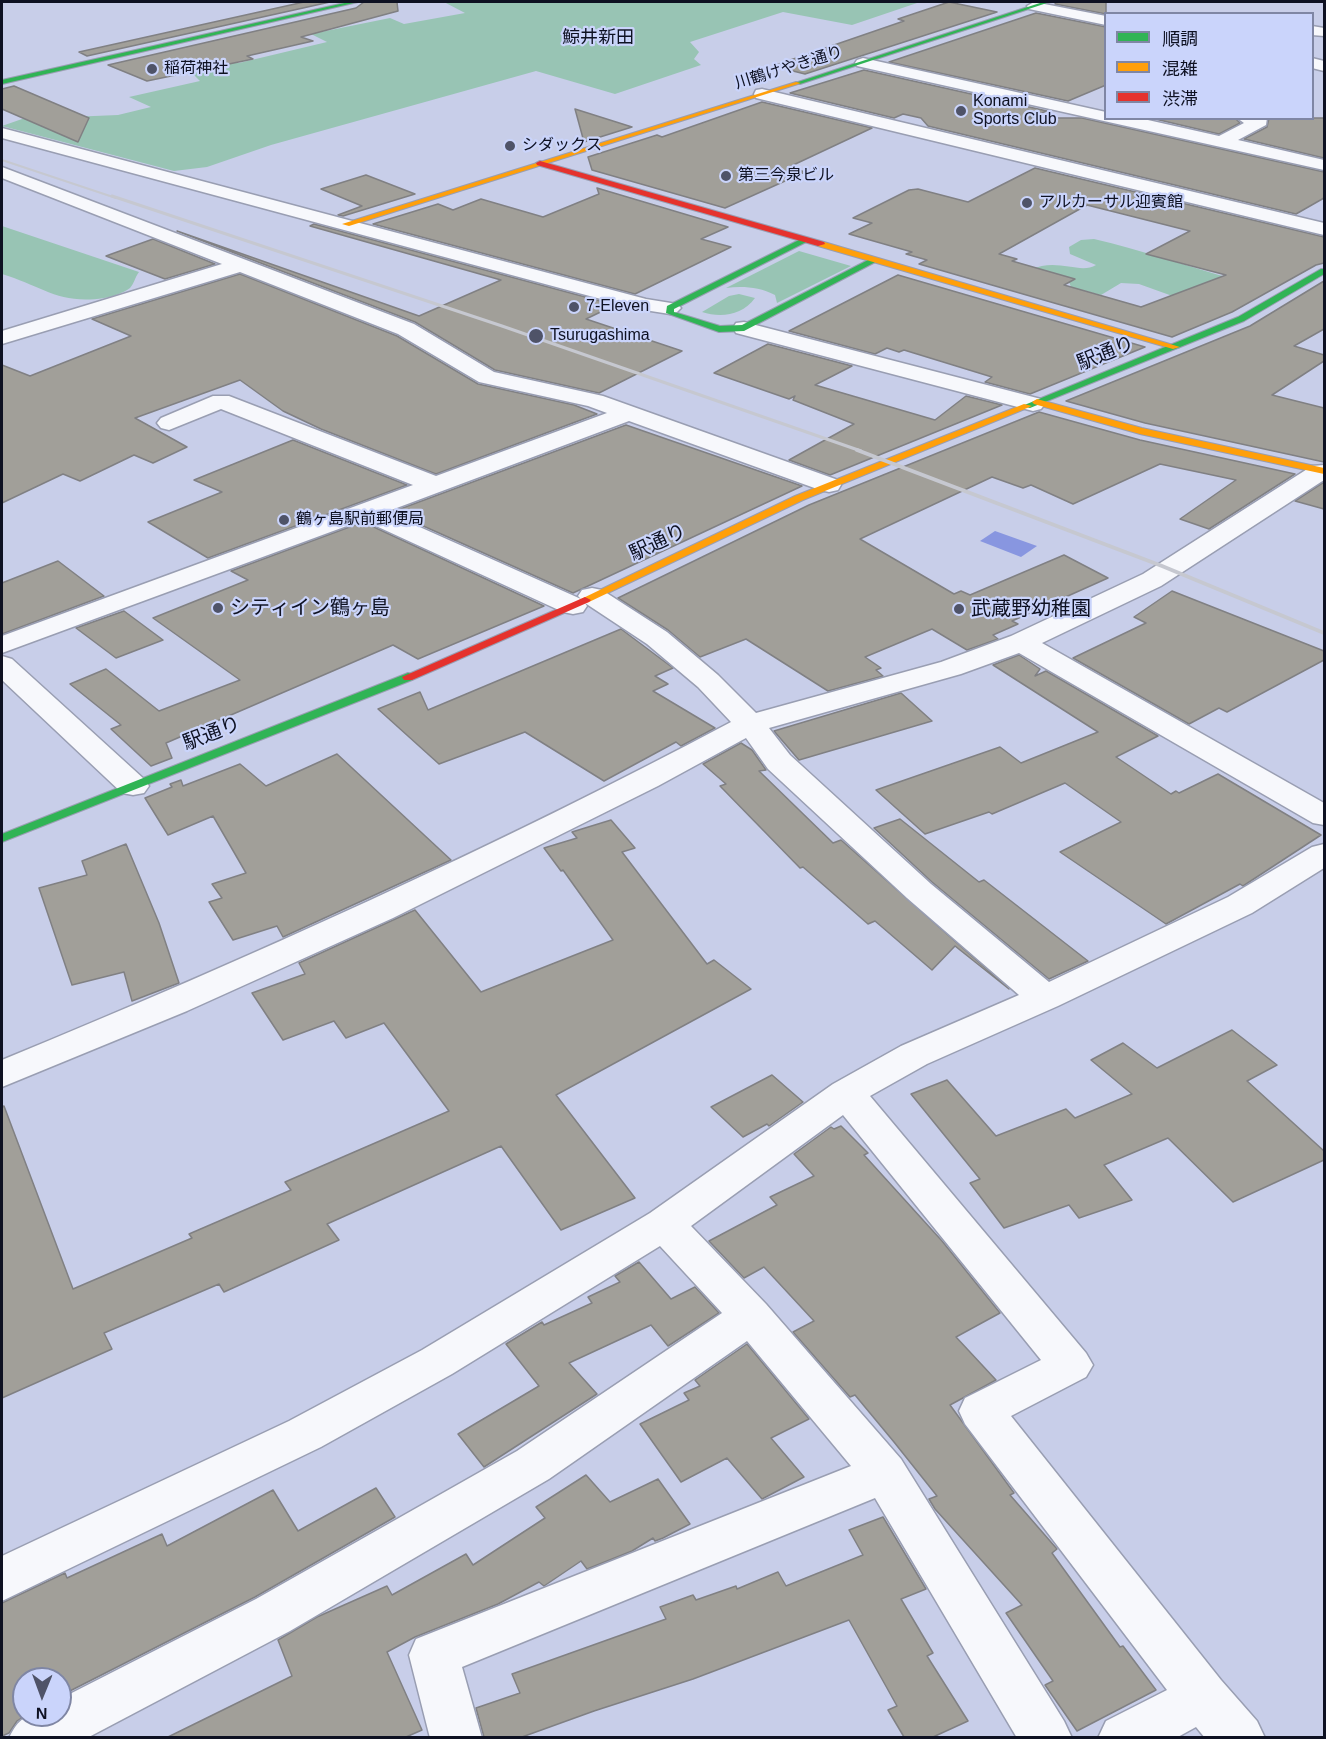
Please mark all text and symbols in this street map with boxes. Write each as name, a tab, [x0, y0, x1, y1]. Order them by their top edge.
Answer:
legend	[1104, 12, 1314, 120]
district label: 鯨井新田	[562, 27, 634, 49]
text: 順調	[1162, 29, 1198, 49]
street label: 川鶴けやき通り	[733, 42, 845, 94]
place label: 稲荷神社	[164, 59, 228, 79]
text: 混雑	[1162, 59, 1198, 79]
marker: 稲荷神社	[145, 62, 159, 76]
text: 渋滞	[1162, 89, 1198, 109]
place label: Konami Sports Club	[973, 92, 1057, 130]
marker: Konami Sports Club	[954, 104, 968, 118]
place label: シダックス	[522, 136, 602, 156]
marker: シダックス	[503, 139, 517, 153]
place label: 第三今泉ビル	[738, 166, 834, 186]
marker: 第三今泉ビル	[719, 169, 733, 183]
place label: アルカーサル迎賓館	[1039, 193, 1183, 213]
marker: アルカーサル迎賓館	[1020, 196, 1034, 210]
place label: 7-Eleven	[586, 297, 649, 317]
marker: 7-Eleven	[567, 300, 581, 314]
place label: Tsurugashima	[550, 326, 650, 346]
marker: Tsurugashima	[527, 327, 545, 345]
street label: 駅通り	[1074, 332, 1138, 376]
place label: 鶴ヶ島駅前郵便局	[296, 510, 424, 530]
marker: 鶴ヶ島駅前郵便局	[277, 513, 291, 527]
street label: 駅通り	[626, 519, 690, 567]
place label: シティイン鶴ヶ島	[230, 596, 390, 620]
place label: 武蔵野幼稚園	[971, 597, 1091, 621]
marker: シティイン鶴ヶ島	[211, 601, 225, 615]
marker: 武蔵野幼稚園	[952, 602, 966, 616]
street label: 駅通り	[180, 712, 244, 756]
north arrow	[12, 1667, 72, 1727]
text: N	[36, 1705, 48, 1722]

